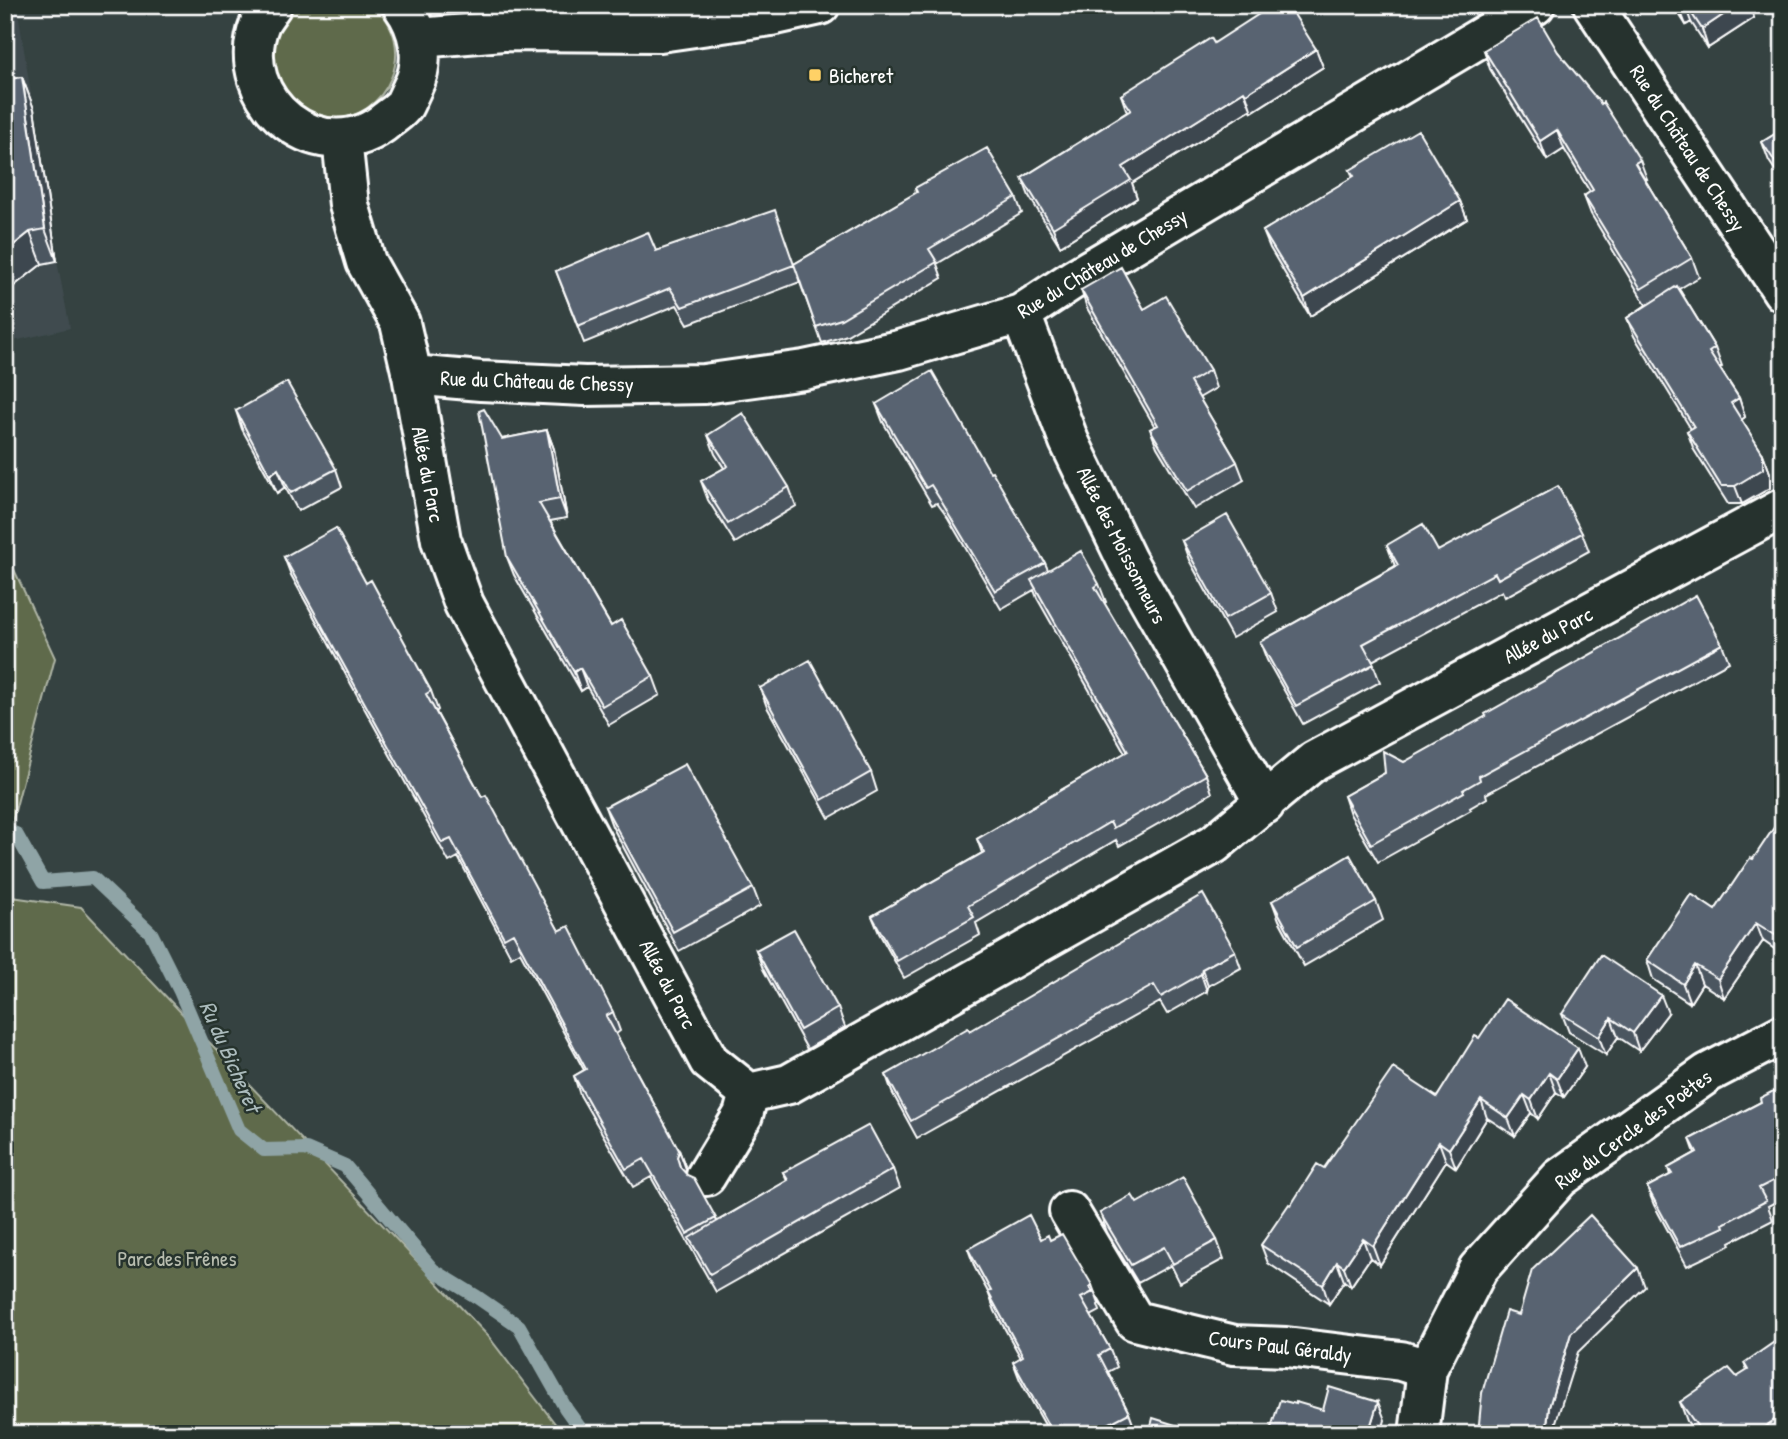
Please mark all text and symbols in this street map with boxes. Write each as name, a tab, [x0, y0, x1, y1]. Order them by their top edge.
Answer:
street label: Rue du Château de Chessy	[1623, 59, 1753, 237]
place label: Bicheret	[829, 61, 894, 90]
marker: Bicheret	[807, 67, 823, 83]
street label: Rue du Château de Chessy	[1012, 201, 1192, 325]
street label: Rue du Château de Chessy	[440, 363, 634, 399]
street label: Allée du Parc	[405, 424, 452, 525]
street label: Allée des Moissonneurs	[1070, 462, 1174, 628]
street label: Allée du Parc	[1498, 599, 1598, 671]
street label: Allée du Parc	[632, 934, 704, 1034]
water label: Ru du Bicheret	[193, 995, 271, 1119]
street label: Rue du Cercle des Poètes	[1549, 1062, 1717, 1196]
park label: Parc des Frênes	[117, 1244, 237, 1273]
street label: Cours Paul Géraldy	[1207, 1323, 1353, 1369]

